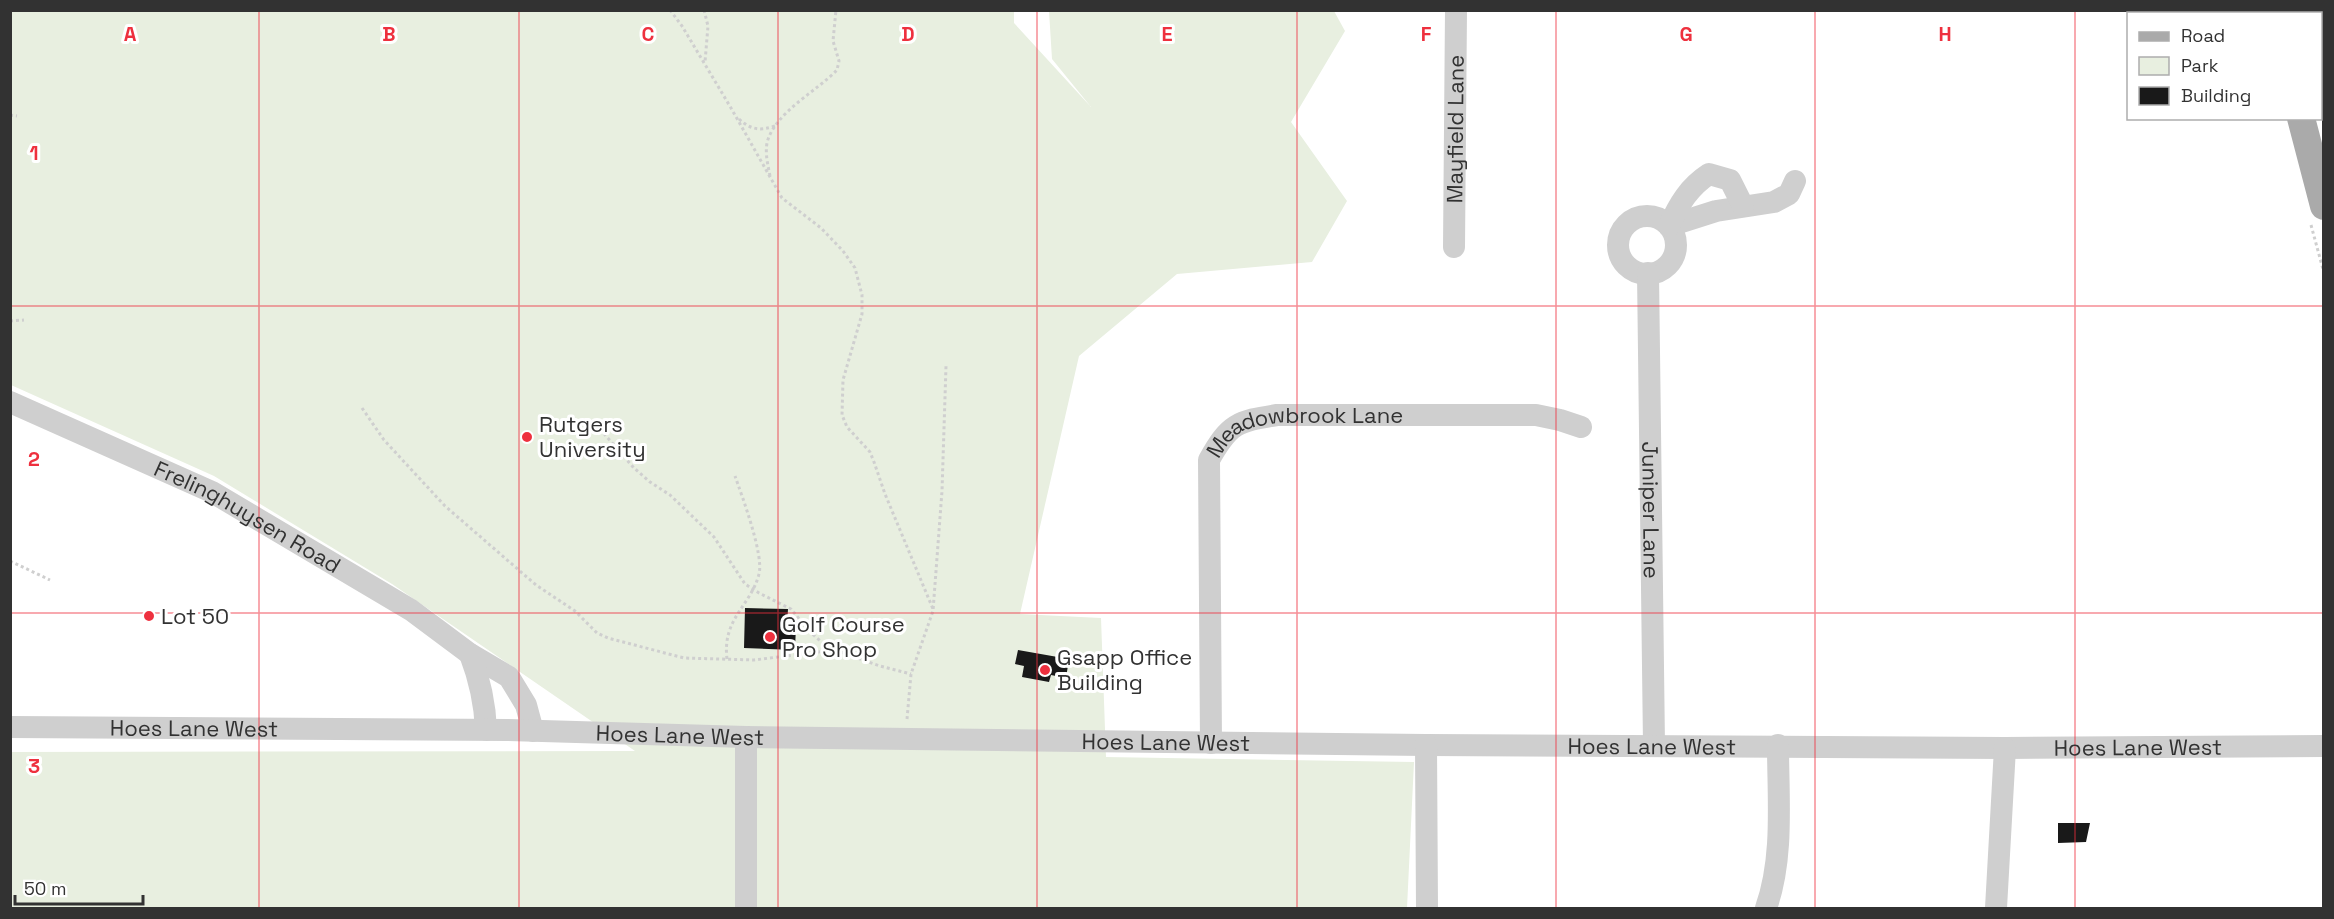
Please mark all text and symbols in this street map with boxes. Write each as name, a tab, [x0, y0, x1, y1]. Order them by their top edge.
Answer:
legend	[2127, 12, 2322, 120]
text: A	[124, 21, 137, 47]
text: B	[382, 21, 396, 47]
text: C	[642, 21, 655, 47]
text: D	[901, 21, 915, 47]
text: E	[1161, 21, 1173, 47]
text: F	[1421, 21, 1432, 47]
text: G	[1679, 21, 1693, 47]
text: H	[1938, 21, 1952, 47]
text: Road	[2181, 24, 2225, 47]
street label: Mayfield Lane	[1440, 54, 1470, 204]
text: Park	[2181, 54, 2219, 77]
text: Building	[2181, 84, 2251, 107]
text: 1	[29, 140, 39, 166]
street label: Meadowbrook Lane	[1200, 400, 1403, 463]
place label: Rutgers University	[539, 410, 646, 463]
marker: Rutgers University	[520, 430, 534, 444]
street label: Juniper Lane	[1636, 441, 1666, 579]
text: 2	[28, 446, 40, 472]
street label: Frelinghuysen Road	[150, 454, 346, 579]
place label: Lot 50	[161, 602, 229, 630]
marker: Lot 50	[142, 609, 156, 623]
place label: Golf Course Pro Shop	[782, 610, 905, 663]
marker: Golf Course Pro Shop	[763, 630, 777, 644]
place label: Gsapp Office Building	[1057, 643, 1192, 696]
marker: Gsapp Office Building	[1038, 663, 1052, 677]
street label: Hoes Lane West	[110, 714, 278, 743]
street label: Hoes Lane West	[595, 719, 764, 751]
street label: Hoes Lane West	[1081, 727, 1250, 757]
street label: Hoes Lane West	[1568, 732, 1736, 761]
street label: Hoes Lane West	[2053, 733, 2222, 762]
text: 3	[28, 753, 40, 779]
scale bar	[15, 868, 142, 906]
text: 50 m	[24, 877, 66, 900]

